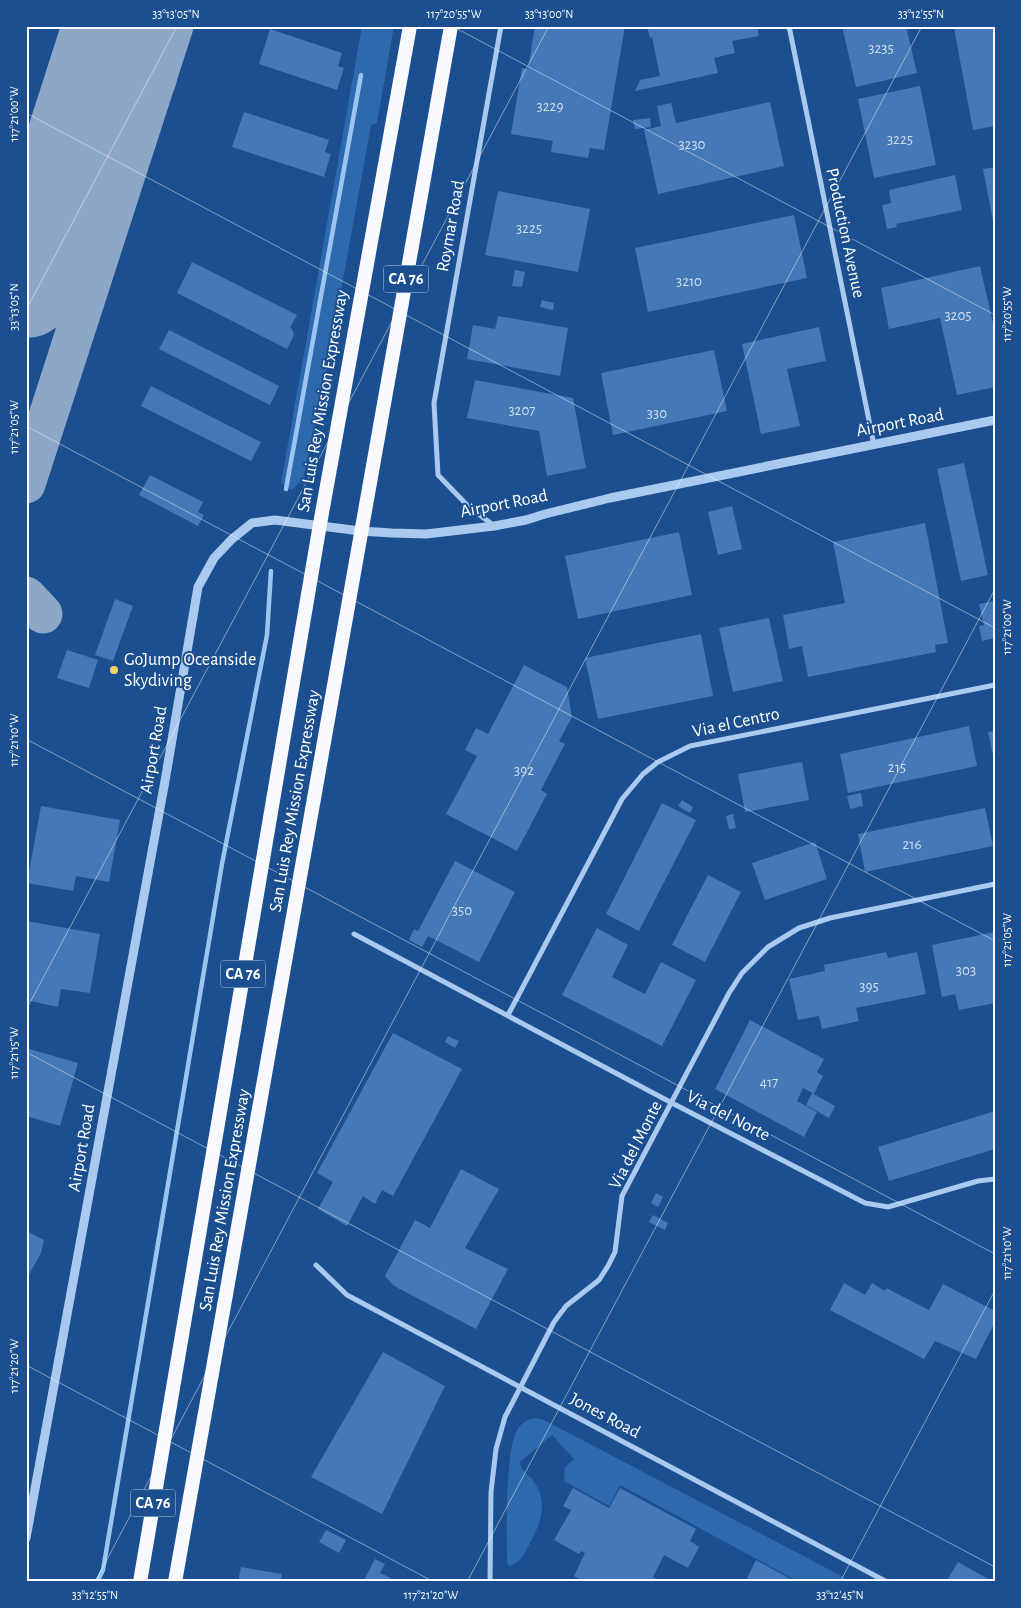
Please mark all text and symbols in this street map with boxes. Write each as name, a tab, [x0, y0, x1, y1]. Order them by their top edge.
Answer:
text: 33°13'05"N	[152, 8, 200, 20]
text: 117°20'55"W	[427, 8, 482, 20]
text: 33°13'00"N	[525, 8, 573, 20]
text: 33°12'55"N	[898, 8, 944, 20]
house number: 3235	[868, 41, 894, 56]
text: 117°21'00"W	[8, 86, 20, 142]
house number: 3229	[537, 99, 563, 114]
house number: 3225	[887, 132, 913, 147]
house number: 3230	[678, 137, 706, 152]
street label: Production Avenue	[822, 166, 868, 300]
street label: Roymar Road	[434, 179, 468, 273]
house number: 3225	[516, 221, 542, 236]
road number: CA 76	[384, 266, 428, 292]
house number: 3210	[676, 274, 702, 289]
text: 33°13'05"N	[8, 283, 20, 331]
text: 117°20'55"W	[1001, 286, 1013, 341]
street label: San Luis Rey Mission Expressway	[295, 288, 351, 513]
house number: 3205	[944, 308, 972, 323]
text: 117°21'05"W	[8, 400, 20, 454]
house number: 3207	[508, 403, 536, 418]
house number: 330	[647, 406, 667, 421]
street label: Airport Road	[855, 406, 945, 440]
street label: Airport Road	[459, 487, 549, 521]
text: 117°21'00"W	[1001, 599, 1013, 655]
place label: GoJump Oceanside Skydiving	[124, 651, 256, 690]
marker: GoJump Oceanside Skydiving	[108, 664, 120, 676]
street label: San Luis Rey Mission Expressway	[267, 688, 323, 913]
street label: Airport Road	[137, 705, 171, 795]
street label: Via el Centro	[691, 705, 781, 741]
text: 117°21'10"W	[8, 713, 20, 767]
house number: 215	[888, 760, 906, 775]
house number: 392	[514, 763, 534, 778]
house number: 216	[902, 837, 922, 852]
house number: 350	[452, 903, 472, 918]
text: 117°21'05"W	[1001, 913, 1013, 967]
road number: CA 76	[220, 961, 266, 988]
house number: 303	[956, 963, 976, 978]
house number: 395	[859, 979, 879, 994]
text: 117°21'15"W	[8, 1027, 20, 1079]
house number: 417	[760, 1075, 778, 1090]
street label: San Luis Rey Mission Expressway	[197, 1087, 253, 1312]
street label: Via del Norte	[683, 1087, 773, 1145]
street label: Via del Monte	[606, 1098, 666, 1192]
street label: Airport Road	[65, 1103, 99, 1193]
text: 117°21'10"W	[1001, 1226, 1013, 1280]
text: 117°21'20"W	[8, 1339, 20, 1393]
street label: Jones Road	[567, 1390, 643, 1442]
road number: CA 76	[130, 1490, 176, 1516]
text: 33°12'55"N	[72, 1589, 118, 1601]
text: 117°21'20"W	[404, 1589, 458, 1601]
text: 33°12'45"N	[816, 1589, 864, 1601]

